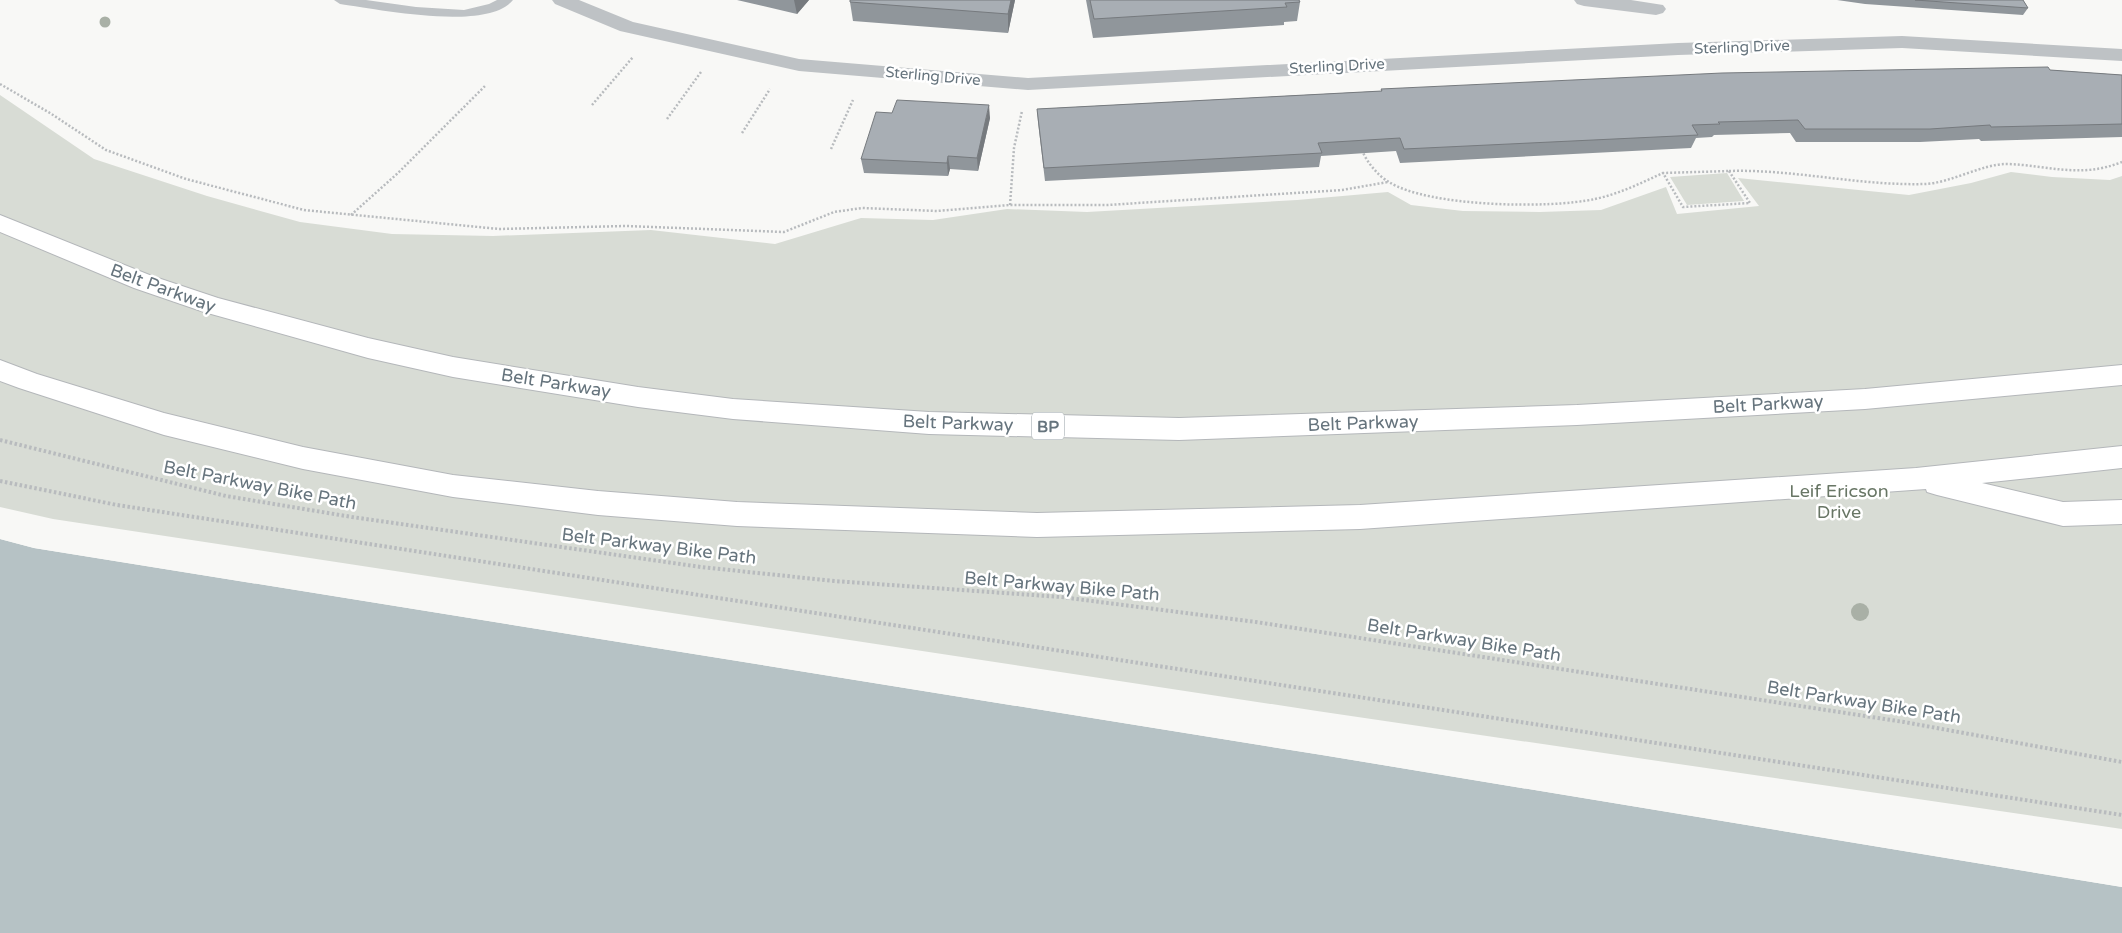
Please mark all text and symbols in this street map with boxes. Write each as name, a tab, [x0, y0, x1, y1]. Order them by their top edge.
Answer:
street label: Sterling Drive	[1694, 36, 1790, 58]
street label: Sterling Drive	[1289, 55, 1385, 77]
street label: Sterling Drive	[885, 63, 981, 89]
street label: Belt Parkway	[107, 259, 219, 317]
street label: Belt Parkway	[500, 363, 613, 403]
street label: Belt Parkway	[1712, 390, 1824, 418]
street label: Belt Parkway	[902, 410, 1014, 436]
street label: Belt Parkway	[1307, 410, 1419, 436]
road number: BP	[1032, 412, 1064, 440]
street label: Belt Parkway Bike Path	[162, 455, 358, 515]
park label: Leif Ericson Drive	[1789, 480, 1889, 523]
street label: Belt Parkway Bike Path	[560, 523, 758, 569]
street label: Belt Parkway Bike Path	[963, 566, 1161, 606]
street label: Belt Parkway Bike Path	[1365, 614, 1563, 666]
street label: Belt Parkway Bike Path	[1765, 676, 1963, 728]

